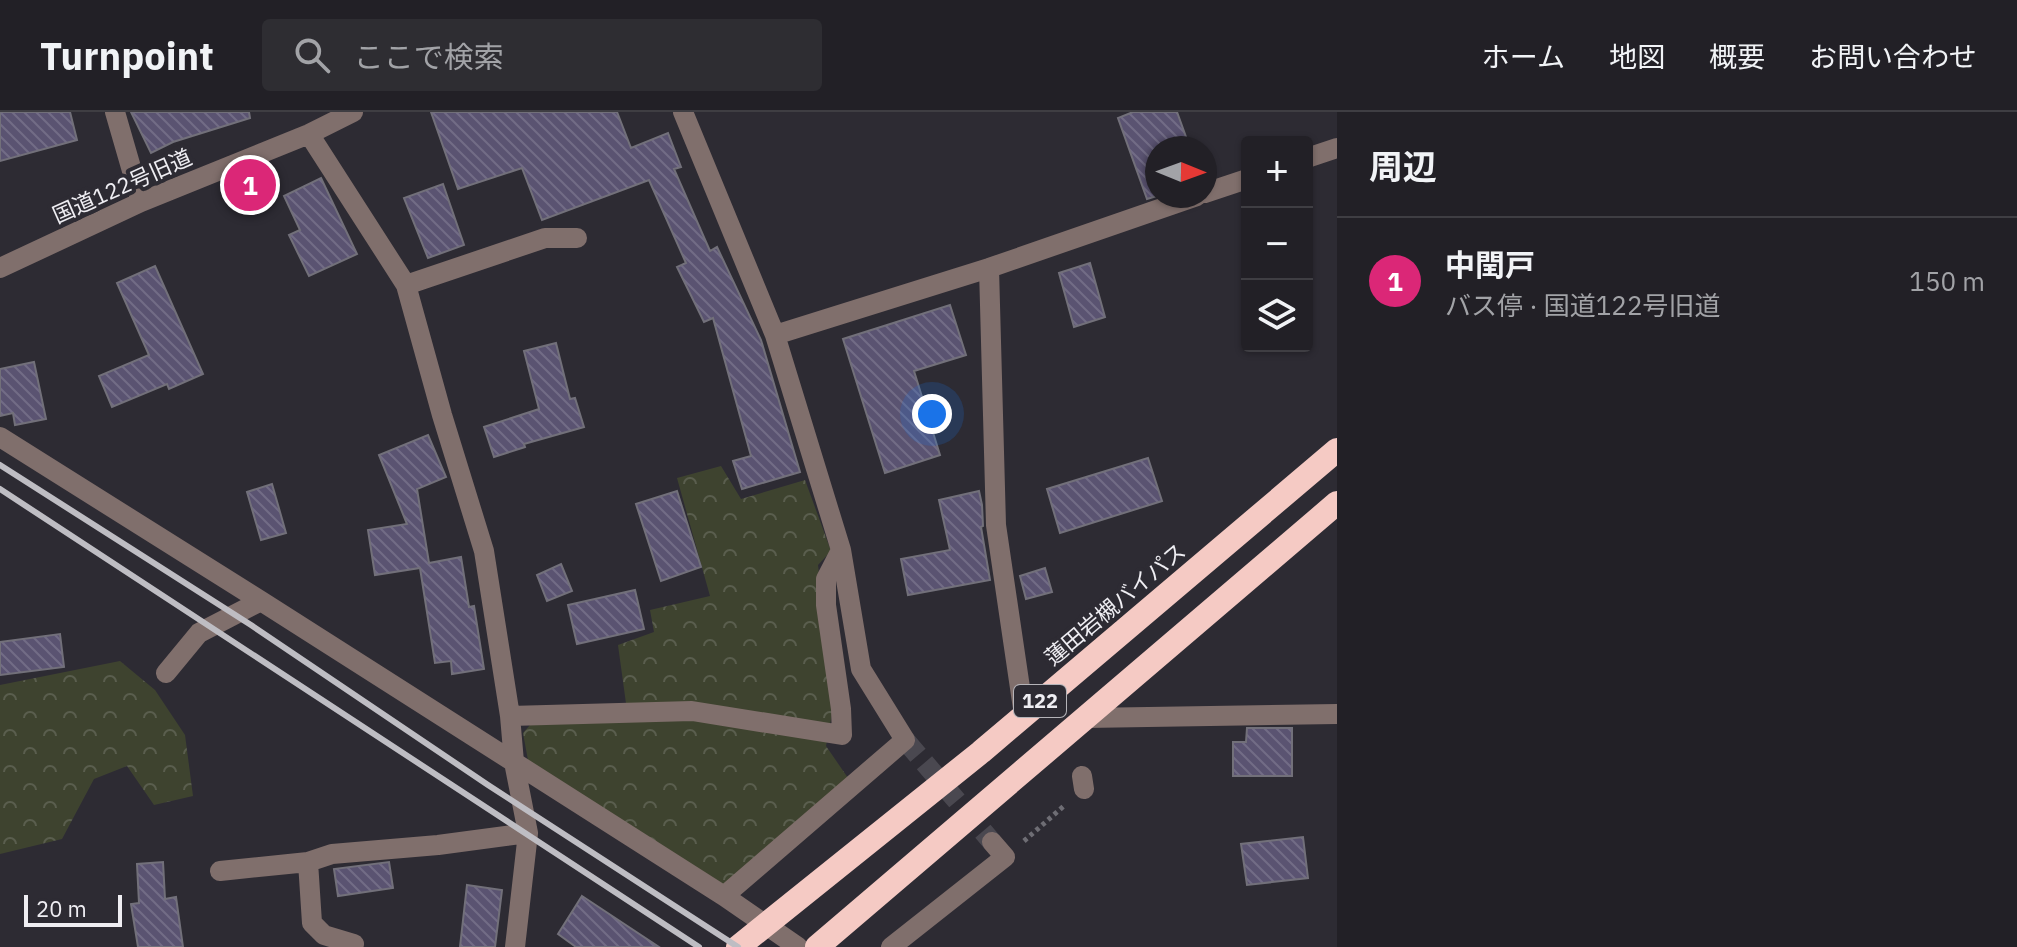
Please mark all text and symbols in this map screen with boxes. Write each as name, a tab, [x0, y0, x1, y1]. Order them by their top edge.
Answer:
search box	[262, 19, 822, 91]
text: Turnpoint	[40, 31, 214, 80]
icon: search	[290, 33, 334, 77]
text: ここで検索	[354, 37, 504, 76]
text: ホーム	[1482, 38, 1565, 75]
text: 地図	[1609, 38, 1665, 75]
text: 概要	[1709, 38, 1765, 75]
text: お問い合わせ	[1809, 38, 1977, 75]
north arrow	[1145, 136, 1217, 208]
map controls	[1241, 136, 1313, 352]
button: +	[1241, 136, 1313, 208]
street label: 国道122号旧道	[48, 142, 196, 229]
text: 周辺	[1369, 144, 1437, 188]
pin: 1	[224, 155, 276, 215]
button: −	[1241, 208, 1313, 280]
text: 中閏戸	[1445, 245, 1535, 284]
text: 1	[1387, 264, 1403, 298]
text: 150 m	[1909, 264, 1985, 298]
button: layers	[1241, 280, 1313, 352]
text: バス停 · 国道122号旧道	[1445, 288, 1721, 322]
your location	[912, 394, 952, 434]
street label: 蓮田岩槻バイパス	[1038, 536, 1191, 671]
road number: 122	[1014, 685, 1066, 717]
scale bar	[24, 891, 122, 927]
text: 20 m	[36, 894, 87, 923]

